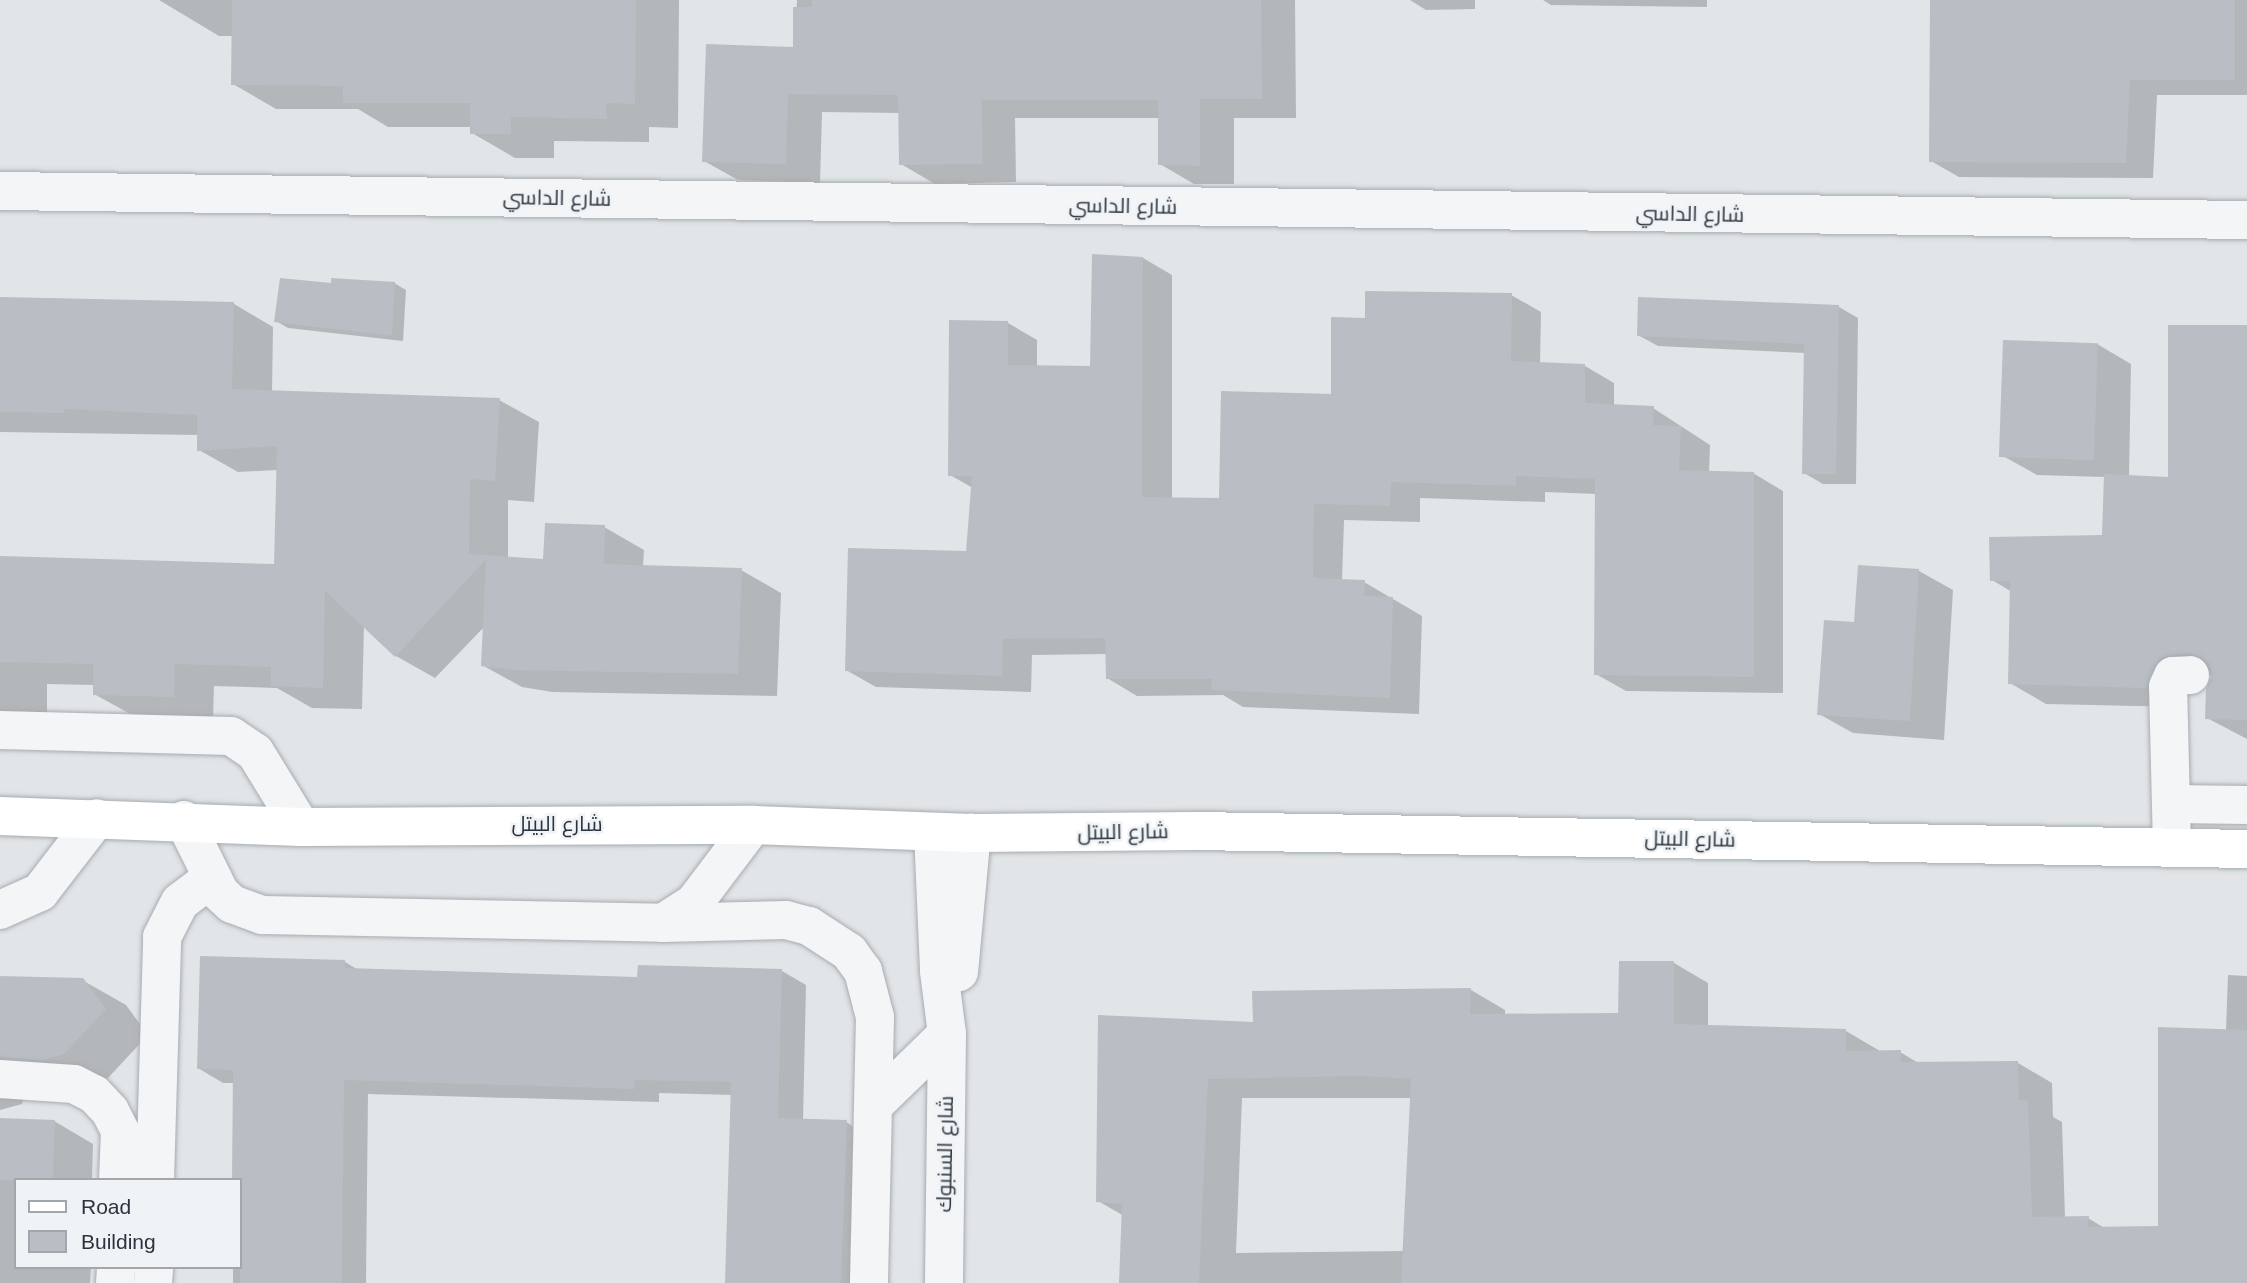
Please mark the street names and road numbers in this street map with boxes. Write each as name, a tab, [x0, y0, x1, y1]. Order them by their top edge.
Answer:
street label: شارع الداسي	[502, 184, 612, 212]
street label: شارع الداسي	[1068, 192, 1178, 220]
street label: شارع الداسي	[1635, 200, 1745, 228]
street label: شارع البيتل	[511, 811, 603, 837]
street label: شارع البيتل	[1077, 819, 1169, 845]
street label: شارع البيتل	[1644, 826, 1736, 852]
street label: شارع السنبوك	[931, 1095, 959, 1213]

